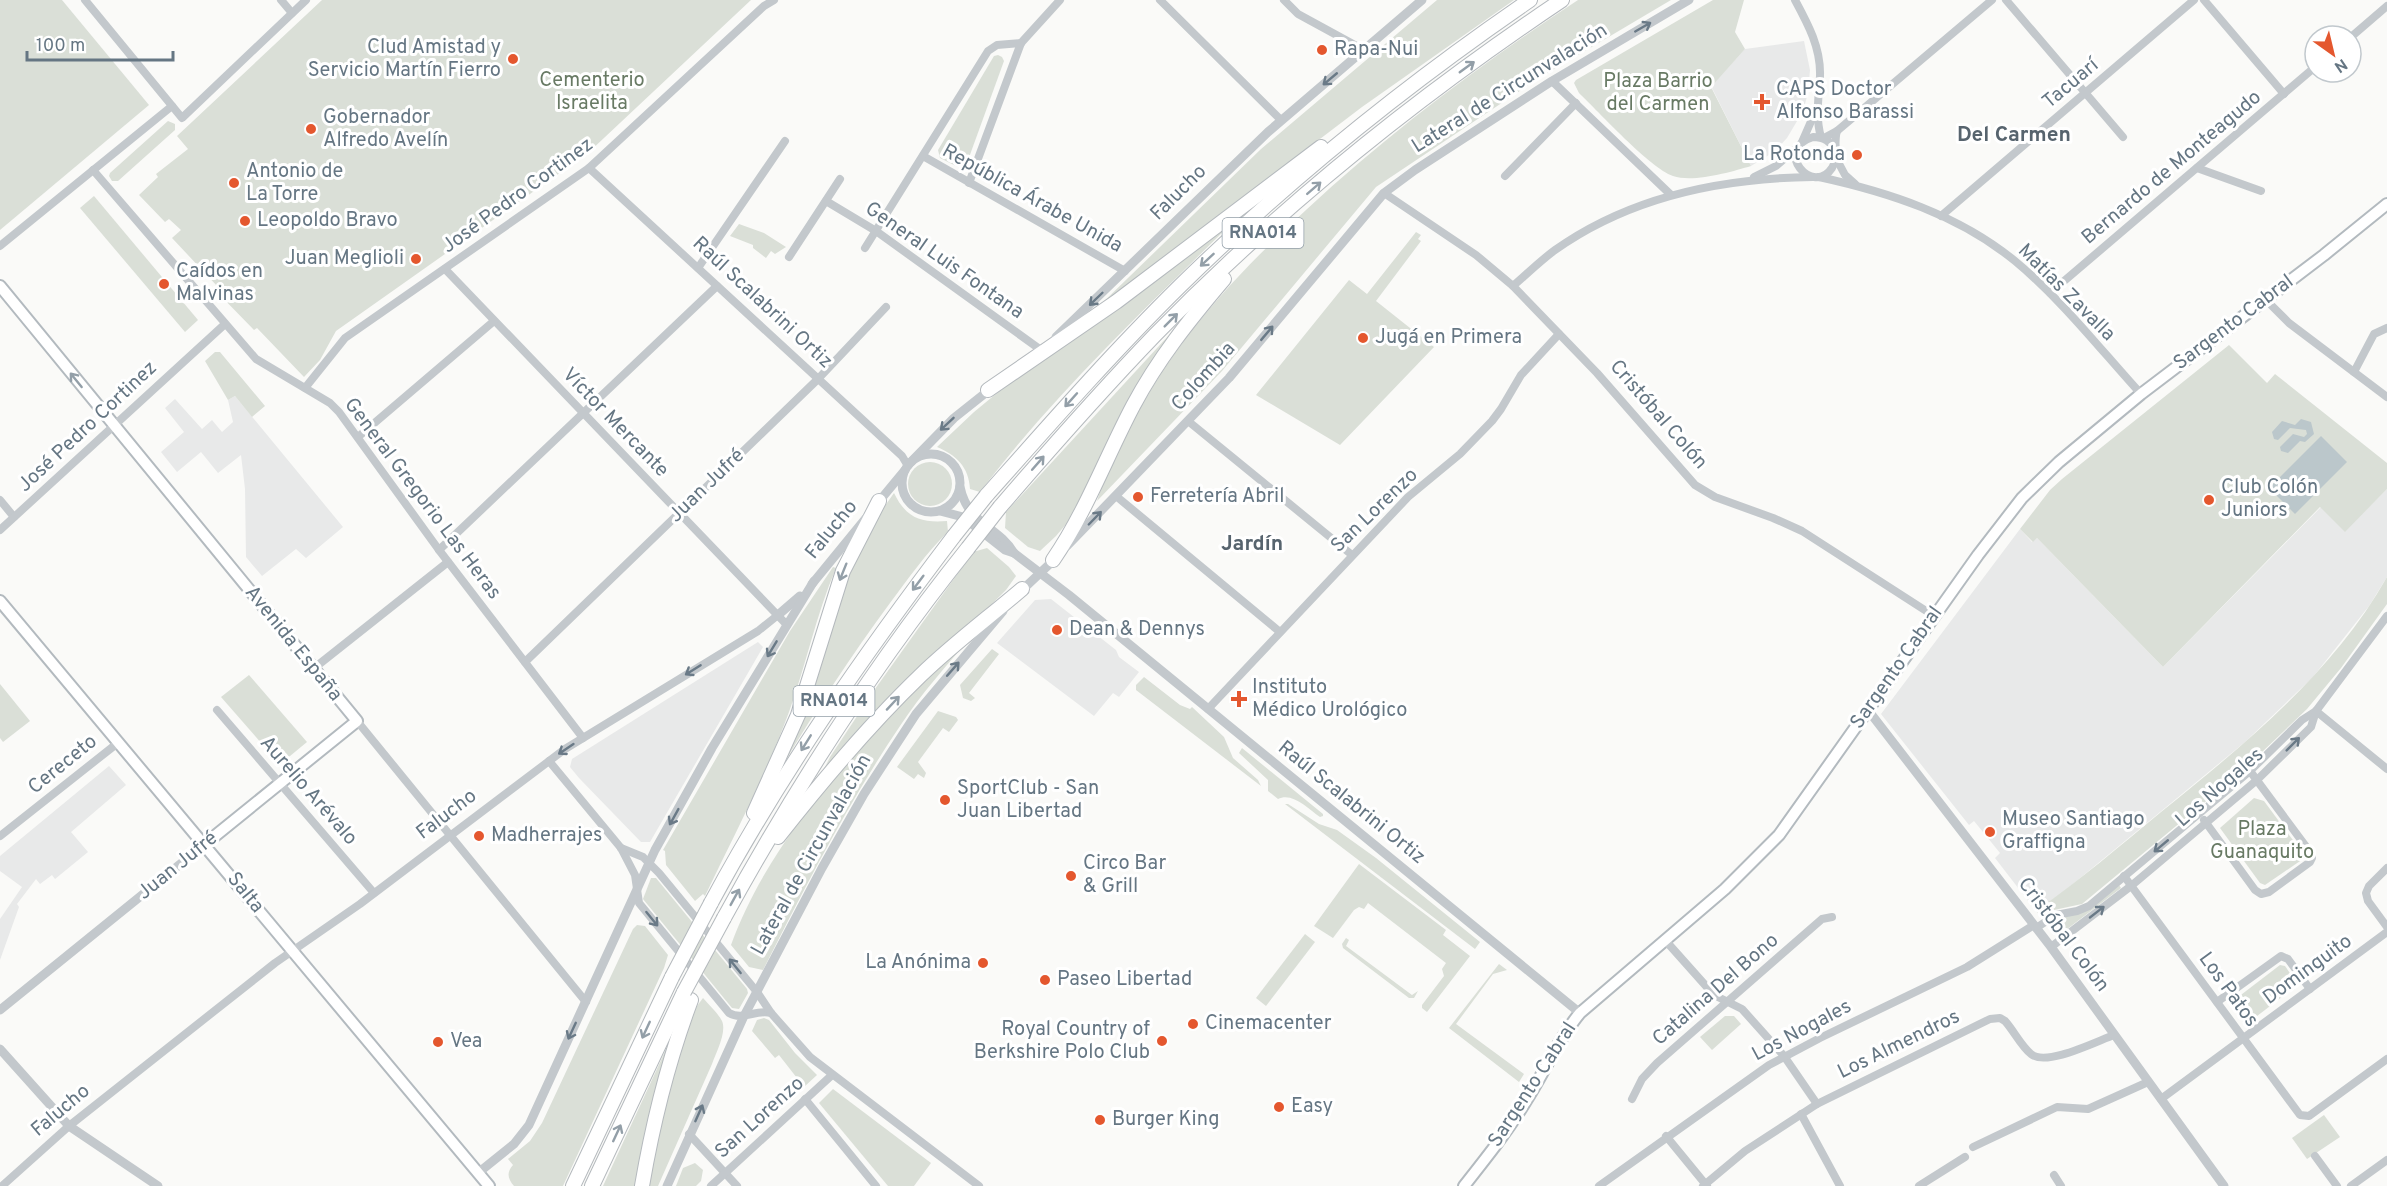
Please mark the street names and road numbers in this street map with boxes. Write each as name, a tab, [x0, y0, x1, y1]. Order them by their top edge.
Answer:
street label: Lateral de Circunvalación	[1407, 18, 1613, 160]
street label: Tacuarí	[2037, 52, 2106, 115]
street label: Bernardo de Monteagudo	[2077, 85, 2267, 251]
street label: José Pedro Cortinez	[437, 132, 599, 260]
street label: República Árabe Unida	[937, 137, 1128, 259]
street label: Falucho	[1145, 159, 1213, 227]
street label: General Luis Fontana	[859, 196, 1029, 326]
road number: RNA014	[1222, 218, 1304, 248]
street label: Raúl Scalabrini Ortiz	[686, 231, 838, 375]
street label: Matías Zavalla	[2012, 239, 2120, 347]
street label: Sargento Cabral	[2169, 269, 2299, 377]
street label: Colombia	[1166, 337, 1242, 417]
street label: Cristóbal Colón	[1603, 355, 1713, 475]
street label: José Pedro Cortinez	[13, 356, 163, 498]
street label: Víctor Mercante	[556, 363, 674, 483]
street label: General Gregorio Las Heras	[338, 393, 506, 605]
street label: Juan Jufré	[663, 443, 751, 529]
street label: San Lorenzo	[1326, 463, 1424, 559]
street label: Falucho	[800, 495, 864, 565]
street label: Avenida España	[238, 581, 348, 707]
street label: Sargento Cabral	[1845, 602, 1949, 734]
road number: RNA014	[794, 686, 874, 716]
street label: Cereceto	[23, 729, 103, 801]
street label: Aurelio Arévalo	[253, 731, 363, 851]
street label: Raúl Scalabrini Ortiz	[1272, 735, 1430, 871]
street label: Los Nogales	[2170, 742, 2270, 834]
street label: Lateral de Circunvalación	[746, 750, 878, 960]
street label: Falucho	[412, 784, 482, 846]
street label: Juan Jufré	[133, 826, 223, 906]
street label: Salta	[221, 867, 269, 919]
street label: Cristóbal Colón	[2011, 872, 2115, 998]
street label: Catalina Del Bono	[1647, 928, 1785, 1052]
street label: Dominguito	[2258, 929, 2358, 1011]
street label: Los Patos	[2192, 947, 2264, 1033]
street label: Los Nogales	[1748, 994, 1856, 1068]
street label: Los Almendros	[1834, 1004, 1964, 1086]
street label: Sargento Cabral	[1483, 1017, 1583, 1153]
street label: San Lorenzo	[710, 1071, 810, 1165]
street label: Falucho	[26, 1079, 96, 1143]

